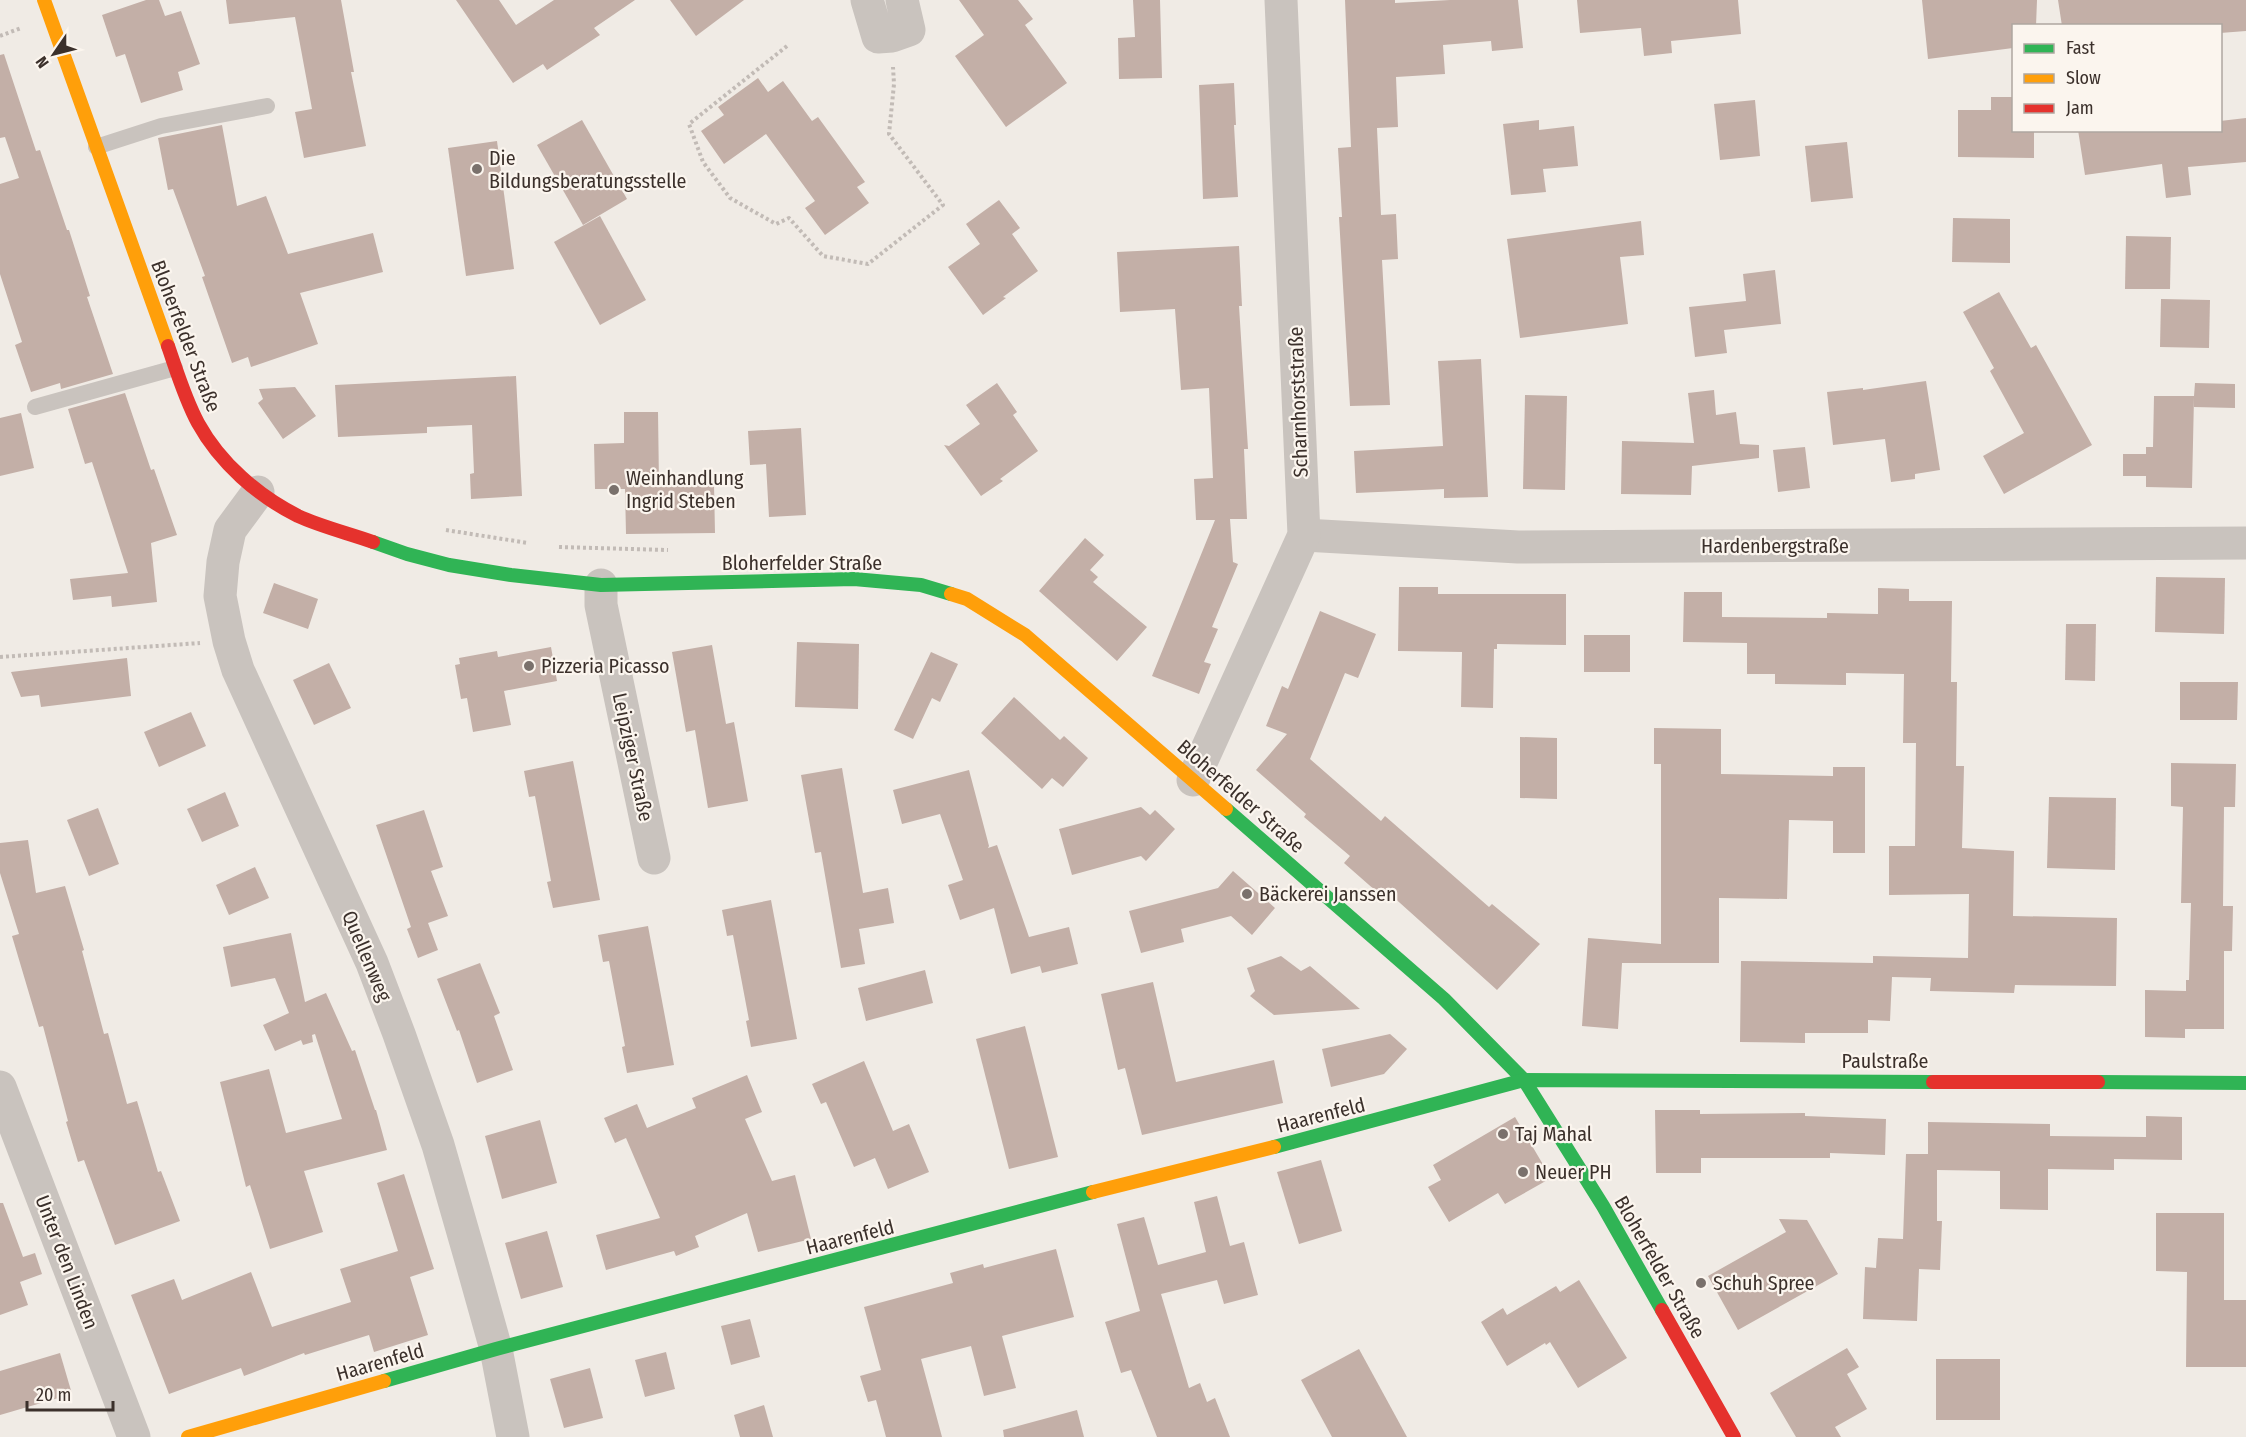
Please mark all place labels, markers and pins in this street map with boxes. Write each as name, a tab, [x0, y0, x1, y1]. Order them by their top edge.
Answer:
place label: Die Bildungsberatungsstelle	[489, 146, 687, 193]
marker: Die Bildungsberatungsstelle	[470, 162, 484, 176]
place label: Weinhandlung Ingrid Steben	[626, 466, 744, 513]
marker: Weinhandlung Ingrid Steben	[607, 483, 621, 497]
place label: Pizzeria Picasso	[541, 654, 669, 678]
marker: Pizzeria Picasso	[522, 659, 536, 673]
place label: Bäckerei Janssen	[1259, 882, 1396, 906]
marker: Bäckerei Janssen	[1240, 887, 1254, 901]
place label: Taj Mahal	[1515, 1122, 1592, 1146]
marker: Taj Mahal	[1496, 1127, 1510, 1141]
place label: Neuer PH	[1535, 1160, 1612, 1184]
marker: Neuer PH	[1516, 1165, 1530, 1179]
place label: Schuh Spree	[1713, 1271, 1814, 1295]
marker: Schuh Spree	[1694, 1276, 1708, 1290]

